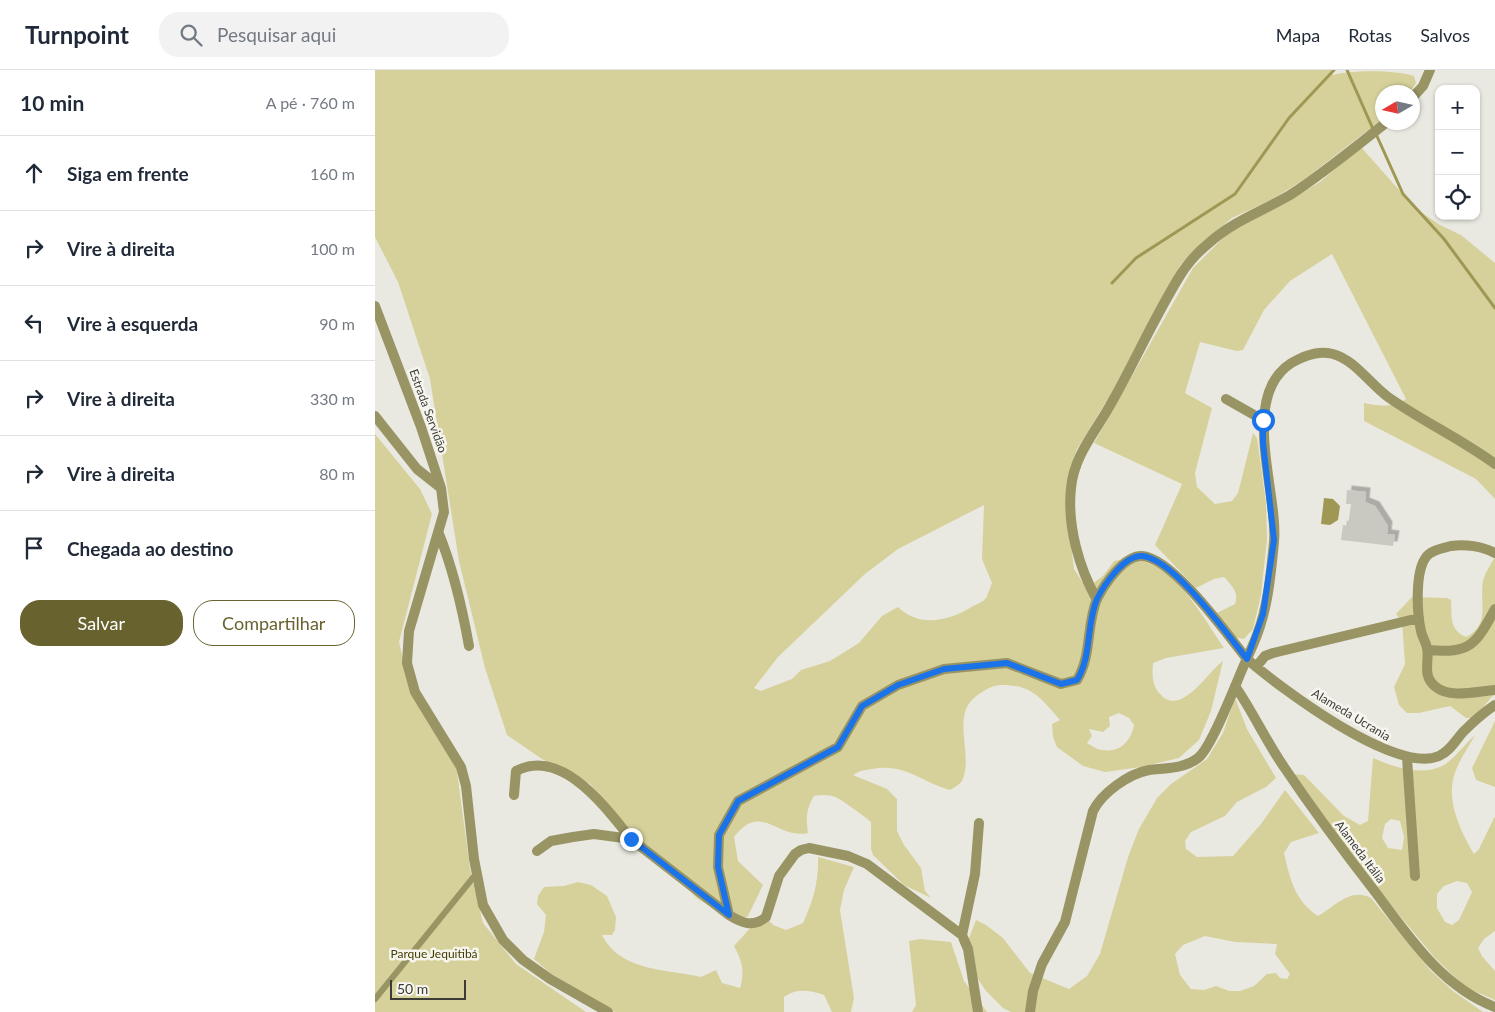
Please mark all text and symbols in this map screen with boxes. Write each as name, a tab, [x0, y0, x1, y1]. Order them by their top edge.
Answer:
search box	[159, 12, 509, 57]
text: Turnpoint	[25, 20, 129, 49]
icon: search	[177, 21, 205, 49]
text: Pesquisar aqui	[217, 23, 336, 46]
text: Mapa	[1276, 24, 1320, 46]
text: Rotas	[1348, 24, 1392, 46]
text: Salvos	[1420, 24, 1470, 46]
north arrow	[1375, 85, 1420, 130]
map controls	[1435, 85, 1480, 220]
button: +	[1435, 85, 1480, 130]
text: 10 min	[20, 90, 84, 115]
text: A pé · 760 m	[266, 93, 355, 112]
button: −	[1435, 130, 1480, 175]
icon: ahead	[20, 159, 48, 187]
text: Siga em frente	[67, 162, 189, 185]
text: 160 m	[310, 164, 355, 183]
button: locate	[1435, 175, 1480, 220]
icon: right	[20, 234, 48, 262]
text: Vire à direita	[67, 237, 175, 260]
text: 100 m	[310, 239, 355, 258]
icon: left	[20, 309, 48, 337]
text: Vire à esquerda	[67, 312, 198, 335]
text: 90 m	[319, 314, 355, 333]
street label: Estrada Servidão	[406, 367, 451, 455]
icon: right	[20, 384, 48, 412]
text: Vire à direita	[67, 387, 175, 410]
text: 330 m	[310, 389, 355, 408]
route start	[1252, 409, 1275, 432]
icon: right	[20, 459, 48, 487]
text: Vire à direita	[67, 462, 175, 485]
text: 80 m	[319, 464, 355, 483]
icon: arrive	[20, 534, 48, 562]
text: Chegada ao destino	[67, 537, 233, 560]
button: Salvar	[20, 600, 183, 646]
button: Compartilhar	[193, 600, 355, 646]
street label: Alameda Ucrania	[1309, 685, 1393, 744]
street label: Alameda Itália	[1332, 818, 1389, 886]
route end	[620, 828, 643, 851]
park label: Parque Jequitibá	[390, 946, 478, 961]
scale bar	[390, 977, 466, 1000]
text: 50 m	[397, 980, 428, 997]

